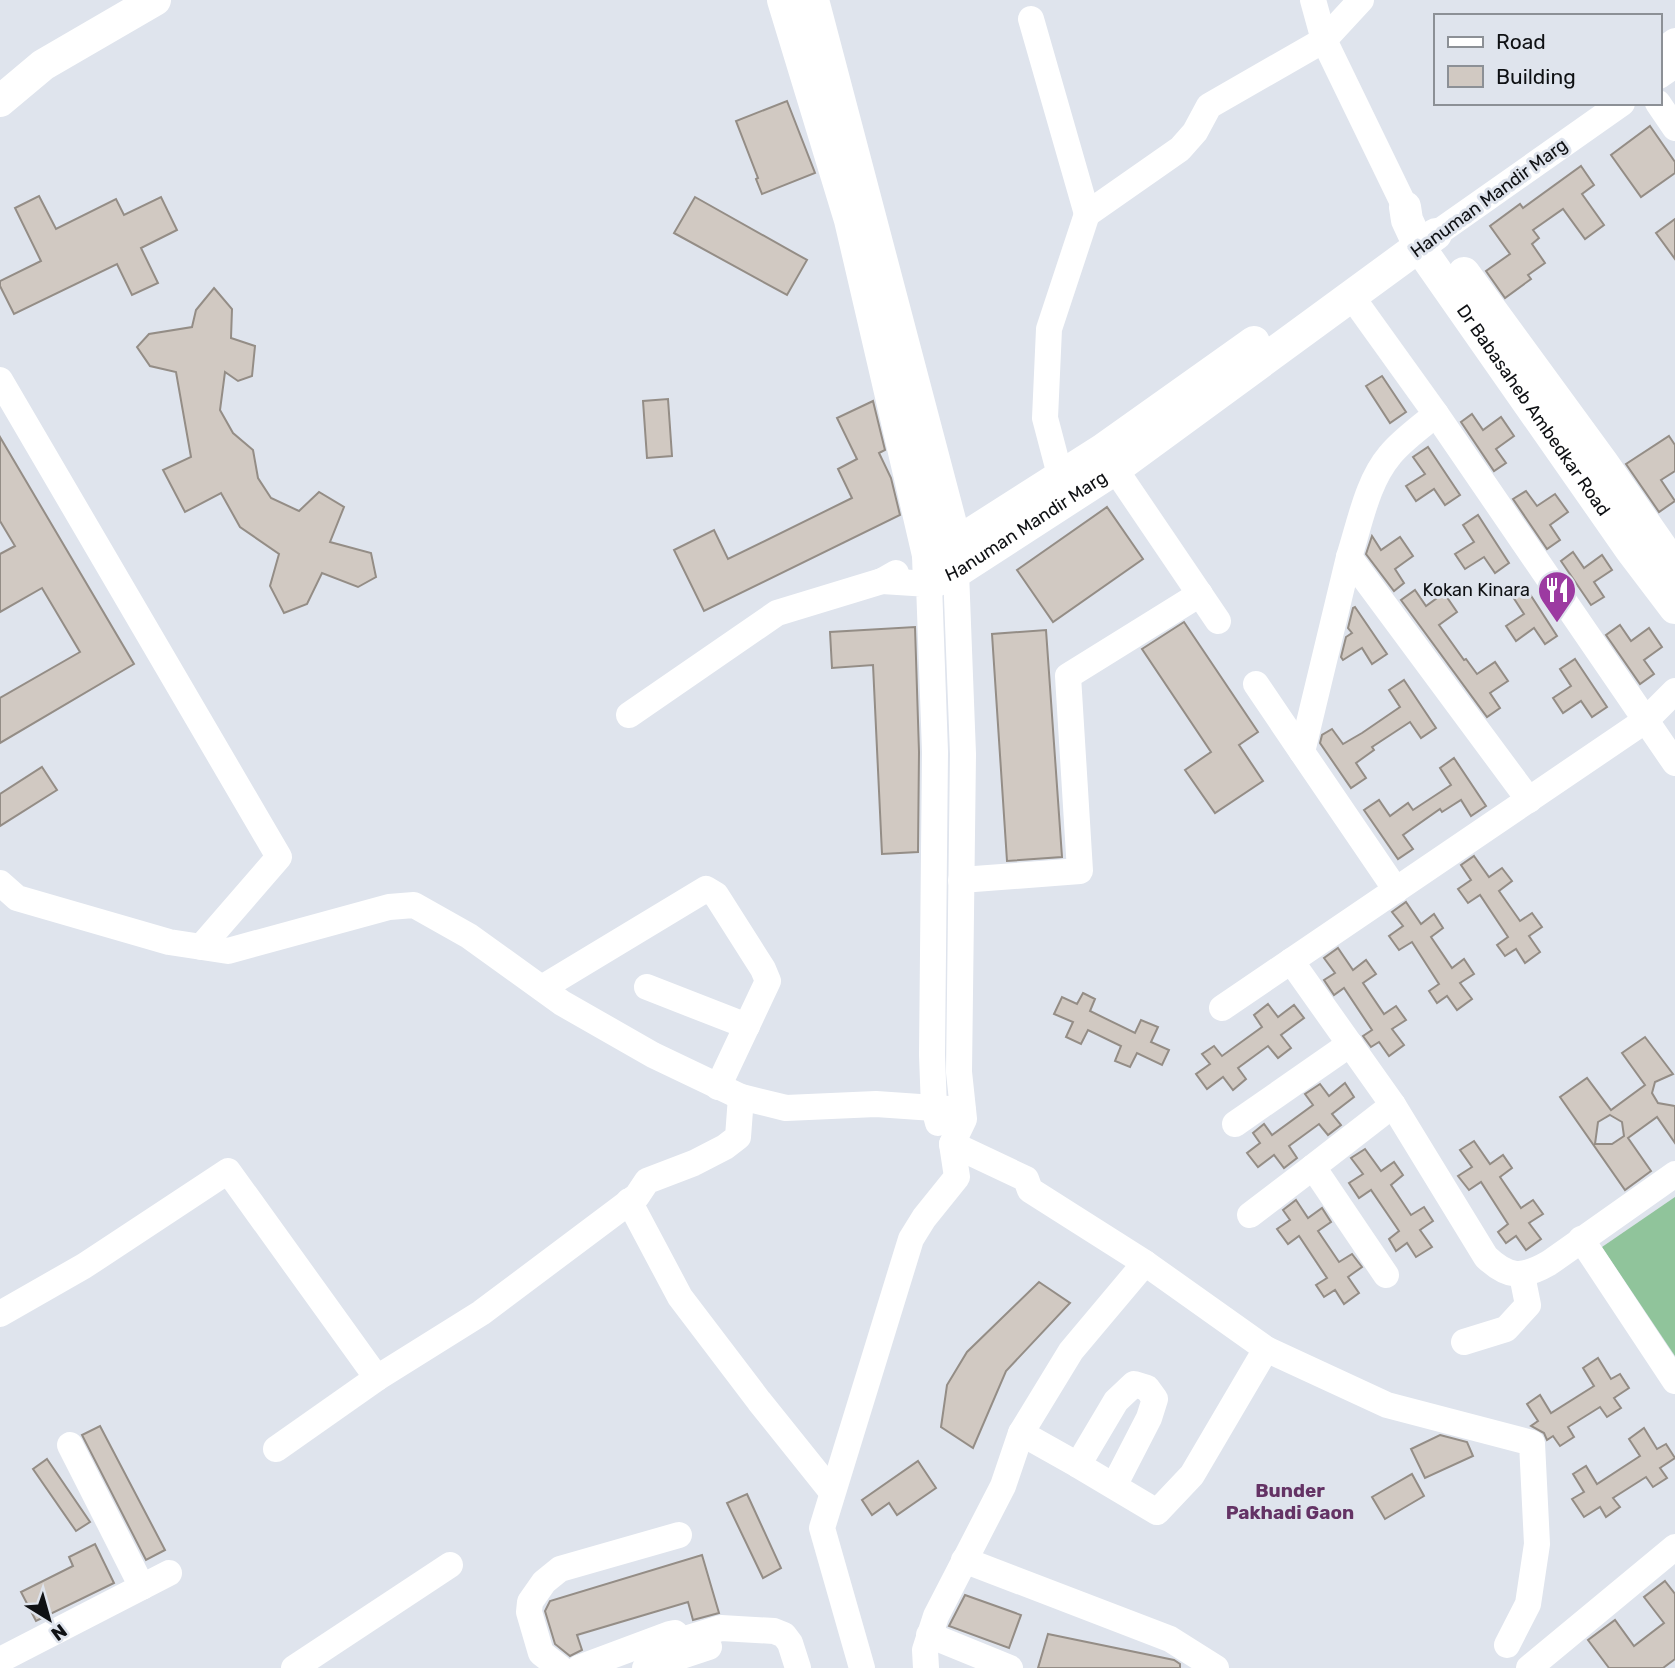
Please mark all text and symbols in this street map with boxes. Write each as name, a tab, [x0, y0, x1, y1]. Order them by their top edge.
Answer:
legend	[1434, 14, 1661, 105]
text: Road	[1496, 29, 1546, 54]
text: Building	[1496, 64, 1576, 89]
street label: Hanuman Mandir Marg	[1406, 134, 1572, 262]
street label: Dr Babasaheb Ambedkar Road	[1452, 300, 1615, 520]
street label: Hanuman Mandir Marg	[942, 466, 1111, 586]
restaurant icon: Kokan Kinara	[1536, 569, 1578, 624]
place label: Kokan Kinara	[1422, 579, 1530, 601]
district label: Bunder Pakhadi Gaon	[1226, 1479, 1354, 1524]
north arrow	[14, 1584, 84, 1654]
text: N	[47, 1619, 71, 1645]

